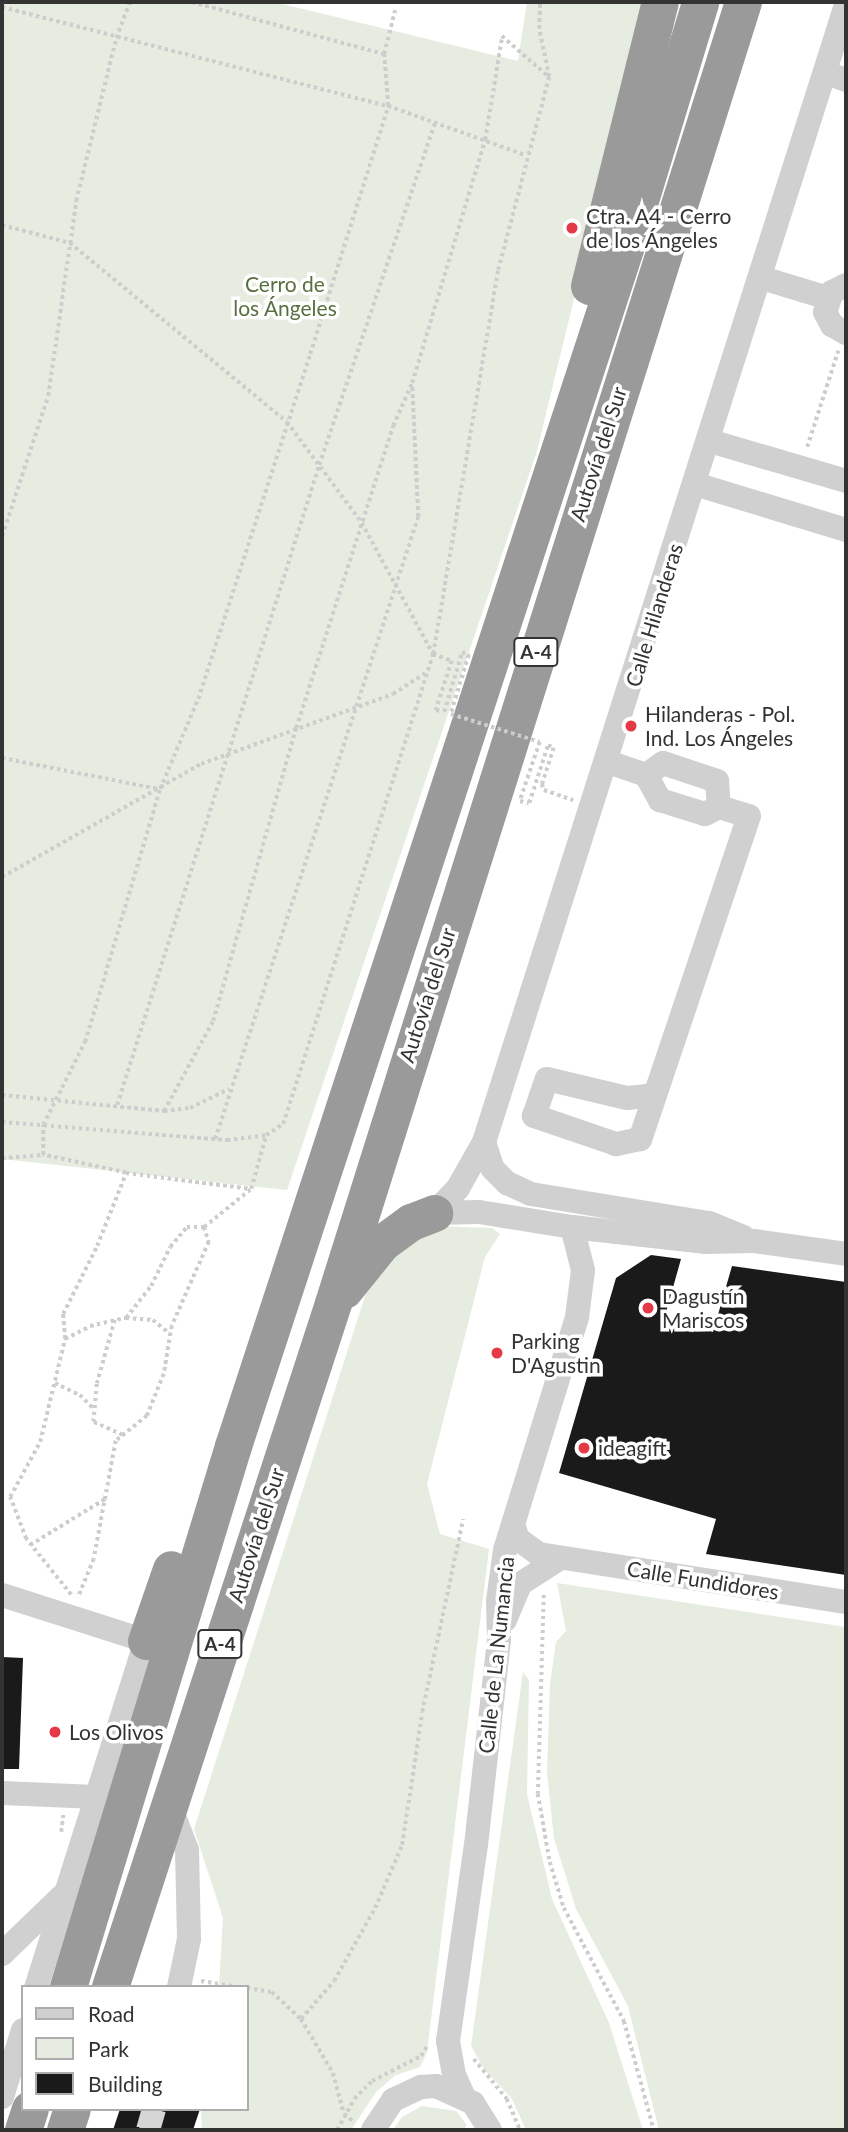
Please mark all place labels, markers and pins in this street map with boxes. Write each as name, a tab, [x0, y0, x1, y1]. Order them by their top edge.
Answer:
place label: Ctra. A4 - Cerro de los Ángeles	[586, 203, 732, 253]
marker: Ctra. A4 - Cerro de los Ángeles	[564, 220, 580, 236]
place label: Hilanderas - Pol. Ind. Los Ángeles	[645, 701, 795, 751]
marker: Hilanderas - Pol. Ind. Los Ángeles	[623, 718, 639, 734]
place label: Dagustín Mariscos	[662, 1283, 744, 1333]
marker: Dagustín Mariscos	[640, 1300, 656, 1316]
place label: Parking D'Agustin	[511, 1328, 601, 1378]
marker: Parking D'Agustin	[489, 1345, 505, 1361]
place label: ideagift	[598, 1435, 667, 1461]
marker: ideagift	[576, 1440, 592, 1456]
place label: Los Olivos	[69, 1719, 164, 1745]
marker: Los Olivos	[47, 1724, 63, 1740]

